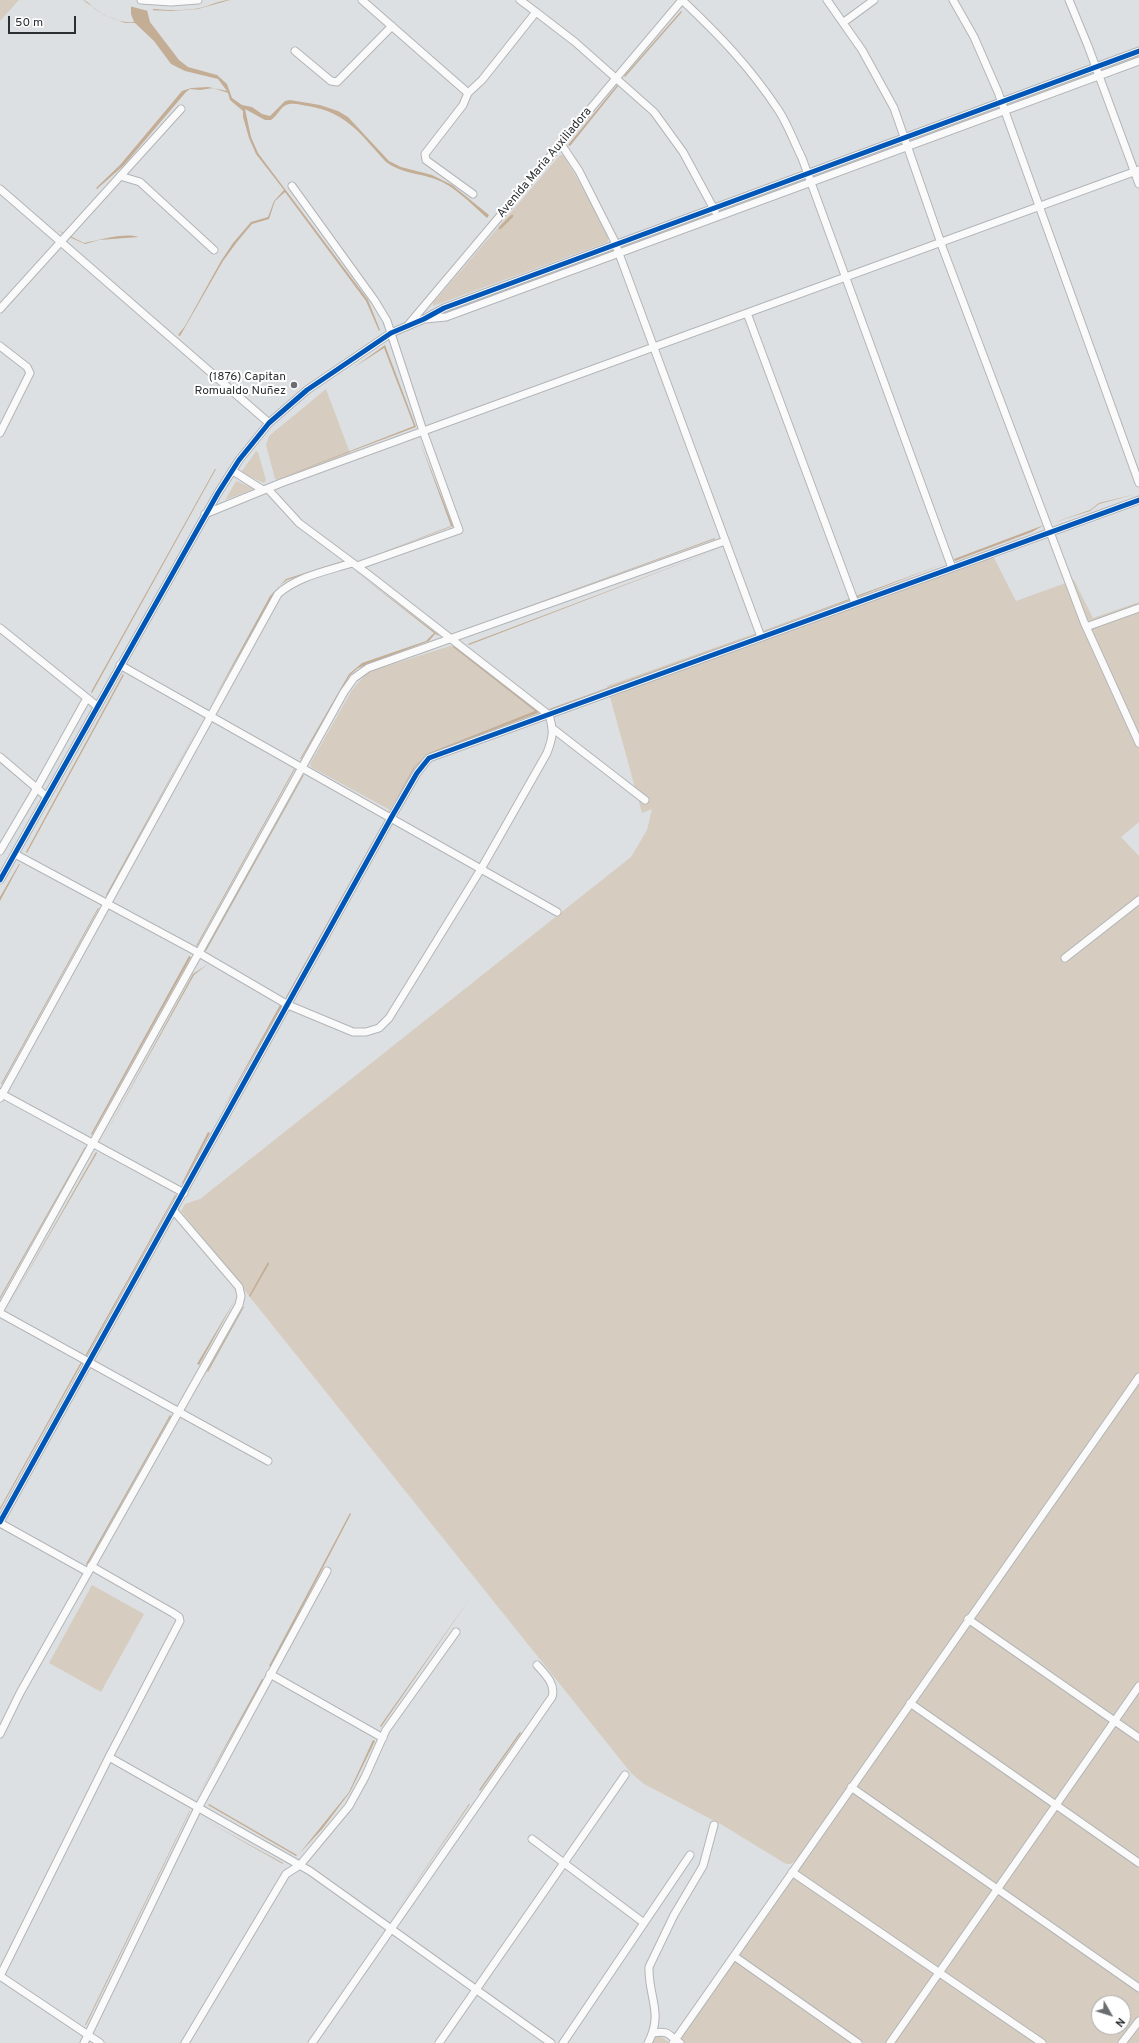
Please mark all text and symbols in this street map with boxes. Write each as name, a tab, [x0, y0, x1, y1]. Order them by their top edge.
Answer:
scale bar	[10, 8, 78, 34]
text: 50 m	[15, 15, 43, 31]
street label: Avenida Maria Auxiliadora	[495, 105, 595, 221]
place label: (1876) Capitan Romualdo Nuñez	[194, 371, 286, 399]
marker: (1876) Capitan Romualdo Nuñez	[289, 380, 299, 390]
north arrow	[1091, 1995, 1131, 2035]
text: N	[1112, 2014, 1127, 2029]

